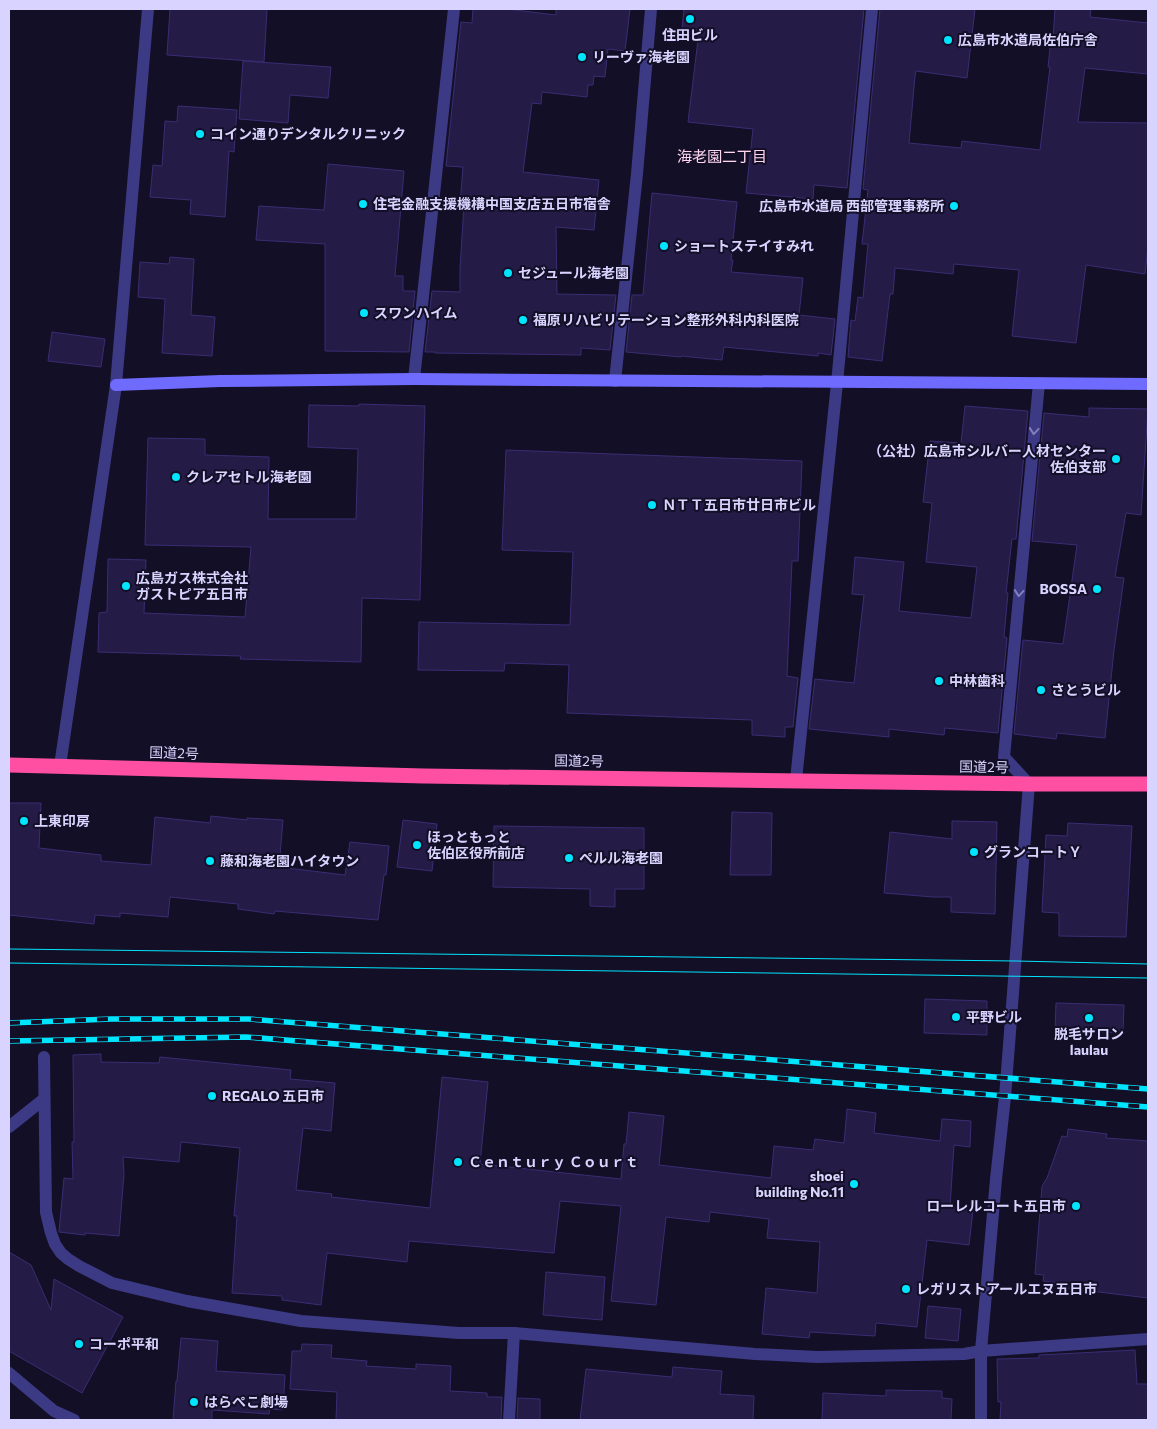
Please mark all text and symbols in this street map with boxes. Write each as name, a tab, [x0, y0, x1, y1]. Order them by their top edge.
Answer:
marker: 住田ビル	[684, 13, 696, 25]
place label: 住田ビル	[662, 26, 718, 43]
place label: 広島市水道局佐伯庁舎	[958, 31, 1098, 48]
marker: 広島市水道局佐伯庁舎	[942, 34, 954, 46]
place label: リーヴァ海老園	[592, 48, 690, 65]
marker: リーヴァ海老園	[576, 51, 588, 63]
place label: コイン通りデンタルクリニック	[210, 125, 406, 142]
marker: コイン通りデンタルクリニック	[194, 128, 206, 140]
district label: 海老園二丁目	[677, 147, 767, 165]
place label: 住宅金融支援機構中国支店五日市宿舎	[373, 195, 611, 212]
place label: 広島市水道局 西部管理事務所	[759, 197, 944, 214]
marker: 住宅金融支援機構中国支店五日市宿舎	[357, 198, 369, 210]
marker: 広島市水道局 西部管理事務所	[948, 200, 960, 212]
place label: ショートステイすみれ	[674, 237, 814, 254]
marker: ショートステイすみれ	[658, 240, 670, 252]
place label: セジュール海老園	[518, 264, 629, 281]
marker: セジュール海老園	[502, 267, 514, 279]
place label: スワンハイム	[374, 304, 457, 321]
marker: スワンハイム	[358, 307, 370, 319]
place label: 福原リハビリテーション整形外科内科医院	[533, 311, 799, 328]
marker: 福原リハビリテーション整形外科内科医院	[517, 314, 529, 326]
one-way arrow	[1029, 428, 1040, 436]
place label: （公社）広島市シルバー人材センター 佐伯支部	[868, 442, 1106, 475]
marker: （公社）広島市シルバー人材センター 佐伯支部	[1110, 453, 1122, 465]
place label: クレアセトル海老園	[186, 468, 312, 485]
marker: クレアセトル海老園	[170, 471, 182, 483]
place label: ＮＴＴ五日市廿日市ビル	[662, 496, 816, 513]
marker: ＮＴＴ五日市廿日市ビル	[646, 499, 658, 511]
place label: 広島ガス株式会社 ガストピア五日市	[136, 569, 248, 602]
marker: 広島ガス株式会社 ガストピア五日市	[120, 580, 132, 592]
place label: BOSSA	[1039, 580, 1087, 597]
marker: BOSSA	[1091, 583, 1103, 595]
one-way arrow	[1014, 589, 1025, 597]
place label: 中林歯科	[949, 672, 1005, 689]
marker: 中林歯科	[933, 675, 945, 687]
place label: さとうビル	[1051, 681, 1121, 698]
marker: さとうビル	[1035, 684, 1047, 696]
street label: 国道2号	[149, 743, 199, 762]
street label: 国道2号	[554, 752, 604, 769]
street label: 国道2号	[959, 758, 1009, 775]
place label: 上東印房	[34, 812, 90, 829]
marker: 上東印房	[18, 815, 30, 827]
place label: ほっともっと 佐伯区役所前店	[427, 828, 525, 861]
marker: ほっともっと 佐伯区役所前店	[411, 839, 423, 851]
place label: グランコートＹ	[984, 843, 1082, 860]
marker: グランコートＹ	[968, 846, 980, 858]
place label: ペルル海老園	[579, 849, 663, 866]
place label: 藤和海老園ハイタウン	[220, 852, 359, 869]
marker: ペルル海老園	[563, 852, 575, 864]
marker: 藤和海老園ハイタウン	[204, 855, 216, 867]
place label: 平野ビル	[966, 1008, 1022, 1025]
marker: 平野ビル	[950, 1011, 962, 1023]
marker: 脱毛サロン laulau	[1083, 1012, 1095, 1024]
place label: 脱毛サロン laulau	[1054, 1025, 1124, 1058]
place label: REGALO 五日市	[222, 1087, 324, 1104]
marker: REGALO 五日市	[206, 1090, 218, 1102]
place label: Ｃｅｎｔｕｒｙ Ｃｏｕｒｔ	[468, 1153, 639, 1171]
marker: Ｃｅｎｔｕｒｙ Ｃｏｕｒｔ	[452, 1156, 464, 1168]
place label: shoei building No.11	[755, 1167, 844, 1200]
marker: shoei building No.11	[848, 1178, 860, 1190]
place label: ローレルコート五日市	[926, 1197, 1066, 1214]
marker: ローレルコート五日市	[1070, 1200, 1082, 1212]
place label: レガリストアールエヌ五日市	[916, 1280, 1097, 1297]
marker: レガリストアールエヌ五日市	[900, 1283, 912, 1295]
place label: コーポ平和	[89, 1335, 159, 1352]
marker: コーポ平和	[73, 1338, 85, 1350]
place label: はらぺこ劇場	[204, 1393, 288, 1410]
marker: はらぺこ劇場	[188, 1396, 200, 1408]

